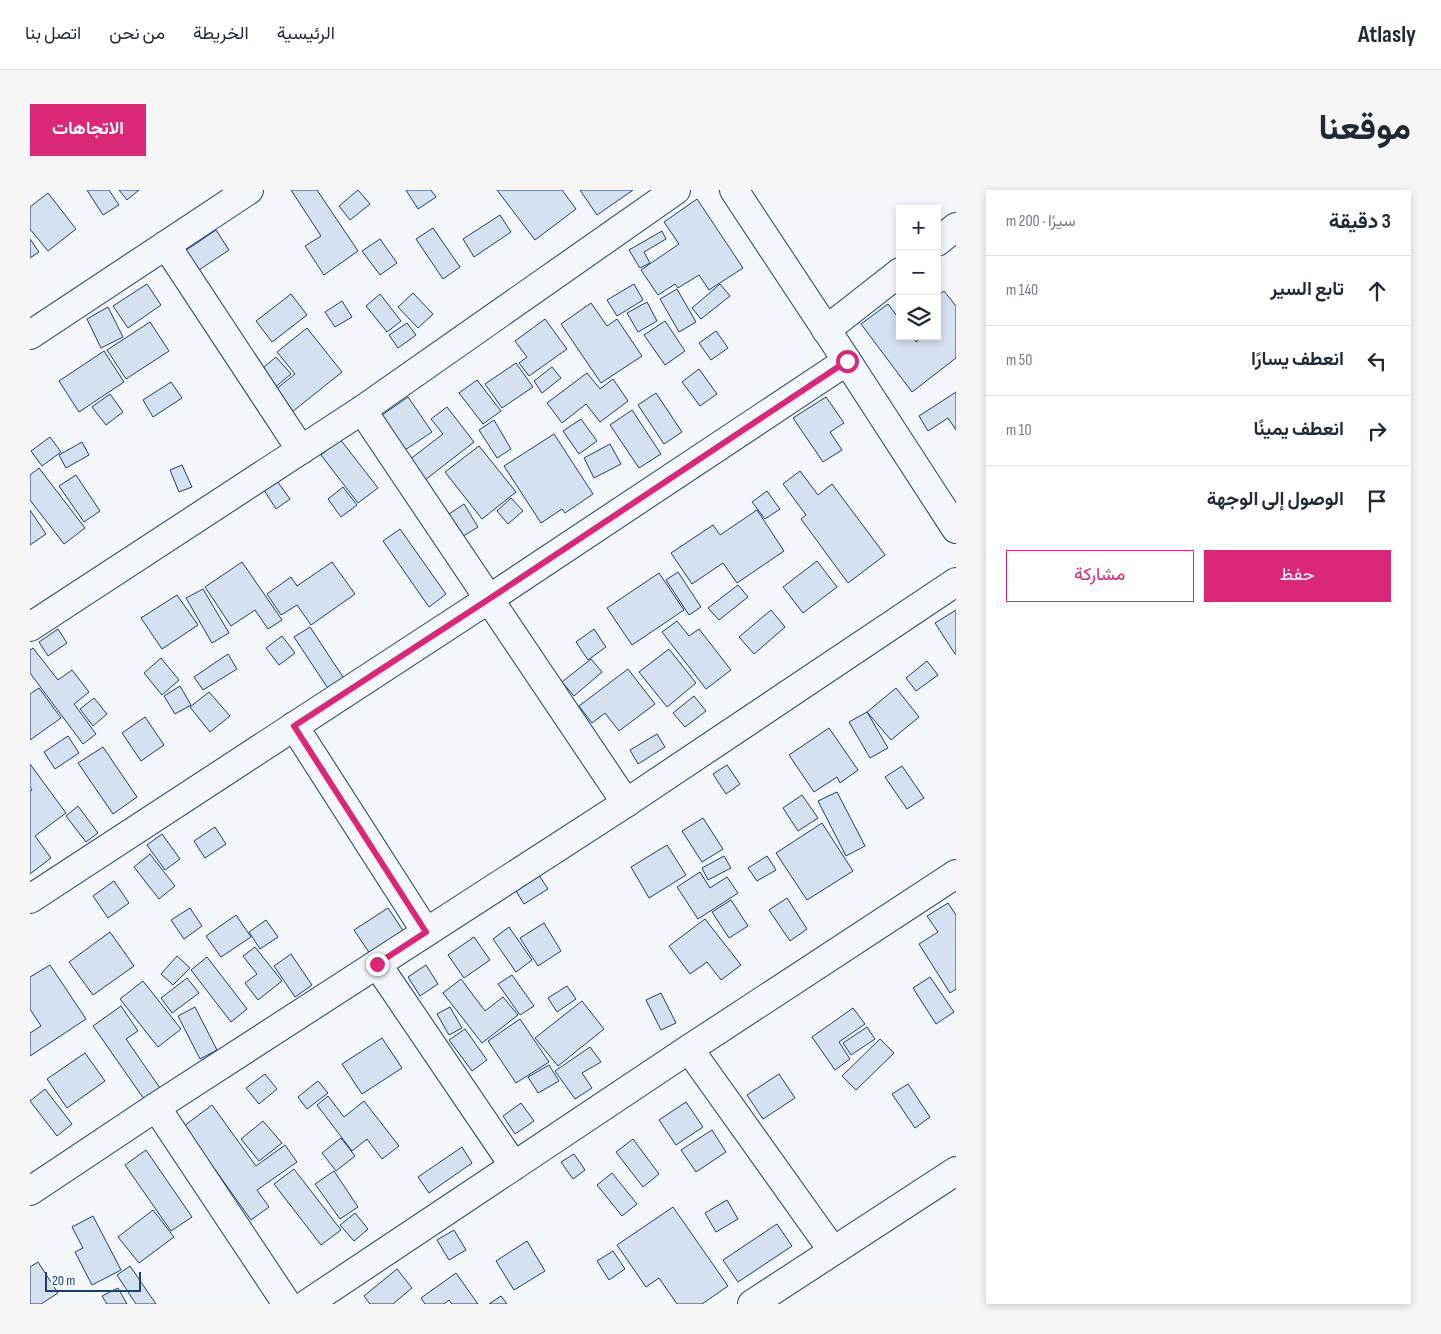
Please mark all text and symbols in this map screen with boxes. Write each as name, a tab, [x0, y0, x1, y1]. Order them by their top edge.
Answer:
text: Atlasly	[1358, 20, 1416, 49]
text: اتصل بنا	[25, 23, 81, 44]
text: من نحن	[109, 23, 165, 44]
text: الخريطة	[193, 23, 249, 44]
text: الرئيسية	[277, 23, 335, 44]
button: الاتجاهات	[30, 104, 146, 156]
text: موقعنا	[1318, 107, 1411, 150]
map controls	[896, 205, 941, 340]
button: +	[896, 205, 941, 250]
text: 3 دقيقة	[1329, 209, 1391, 234]
text: سيرًا · 200 m	[1006, 212, 1076, 231]
button: −	[896, 250, 941, 295]
icon: ahead	[1363, 277, 1391, 305]
text: تابع السير	[1270, 278, 1344, 301]
text: 140 m	[1006, 281, 1038, 300]
button: layers	[896, 295, 941, 340]
icon: left	[1363, 347, 1391, 375]
text: انعطف يسارًا	[1251, 348, 1344, 371]
route start	[836, 350, 859, 373]
text: 50 m	[1006, 351, 1032, 370]
icon: right	[1363, 417, 1391, 445]
text: انعطف يمينًا	[1253, 418, 1344, 441]
text: 10 m	[1006, 421, 1032, 440]
icon: arrive	[1363, 487, 1391, 515]
text: الوصول إلى الوجهة	[1207, 488, 1344, 511]
button: مشاركة	[1006, 550, 1194, 602]
button: حفظ	[1204, 550, 1391, 602]
route end	[366, 953, 389, 976]
scale bar	[45, 1269, 141, 1292]
text: 20 m	[52, 1272, 75, 1289]

